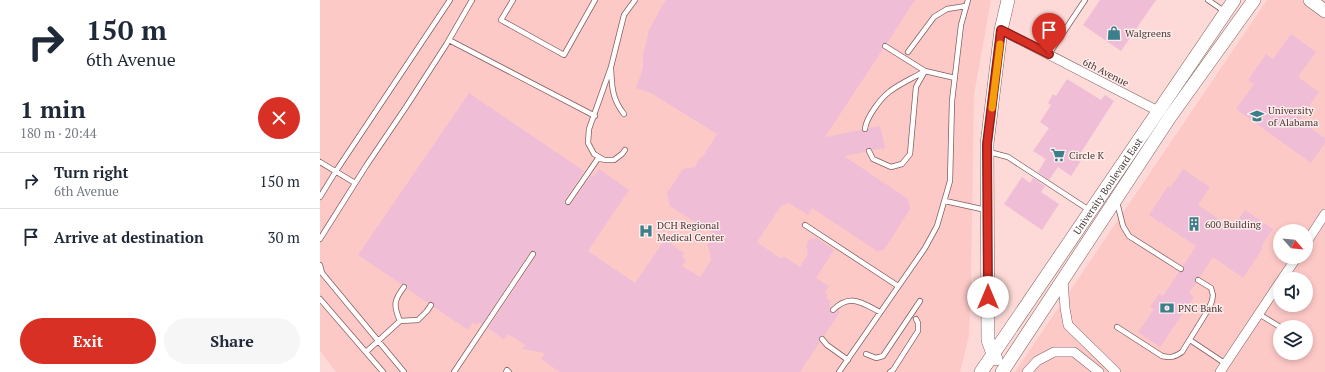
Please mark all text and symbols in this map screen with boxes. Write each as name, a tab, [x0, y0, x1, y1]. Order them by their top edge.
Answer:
text: 150 m	[86, 11, 167, 48]
pin	[1032, 13, 1066, 54]
icon: right	[20, 16, 72, 68]
icon: arrive	[1038, 19, 1060, 41]
shop icon: Walgreens	[1106, 25, 1122, 41]
place label: Walgreens	[1125, 27, 1171, 40]
text: 6th Avenue	[86, 47, 176, 71]
street label: 6th Avenue	[1081, 55, 1131, 90]
text: 1 min	[20, 93, 86, 125]
button: close	[258, 97, 300, 139]
place label: University of Alabama	[1268, 104, 1318, 129]
school or university icon: University of Alabama	[1249, 108, 1265, 124]
text: 180 m · 20:44	[20, 124, 97, 142]
street label: University Boulevard East	[1070, 135, 1146, 237]
supermarket icon: Circle K	[1050, 147, 1066, 163]
place label: Circle K	[1069, 149, 1104, 162]
text: Turn right	[54, 162, 129, 182]
icon: right	[20, 170, 42, 192]
text: 150 m	[259, 171, 300, 191]
text: 6th Avenue	[54, 182, 119, 200]
building icon: 600 Building	[1186, 216, 1202, 232]
place label: 600 Building	[1205, 218, 1262, 231]
place label: DCH Regional Medical Center	[657, 219, 724, 244]
hospital icon: DCH Regional Medical Center	[638, 223, 654, 239]
north arrow	[1273, 224, 1313, 264]
map controls	[1273, 224, 1313, 360]
icon: arrive	[20, 226, 42, 248]
text: Arrive at destination	[54, 227, 204, 247]
text: 30 m	[267, 227, 300, 247]
button: sound	[1273, 272, 1313, 312]
position arrow	[967, 276, 1009, 318]
bank icon: PNC Bank	[1159, 300, 1175, 316]
place label: PNC Bank	[1178, 302, 1223, 315]
button: Exit	[20, 318, 156, 364]
button: Share	[164, 318, 300, 364]
button: layers	[1273, 320, 1313, 360]

